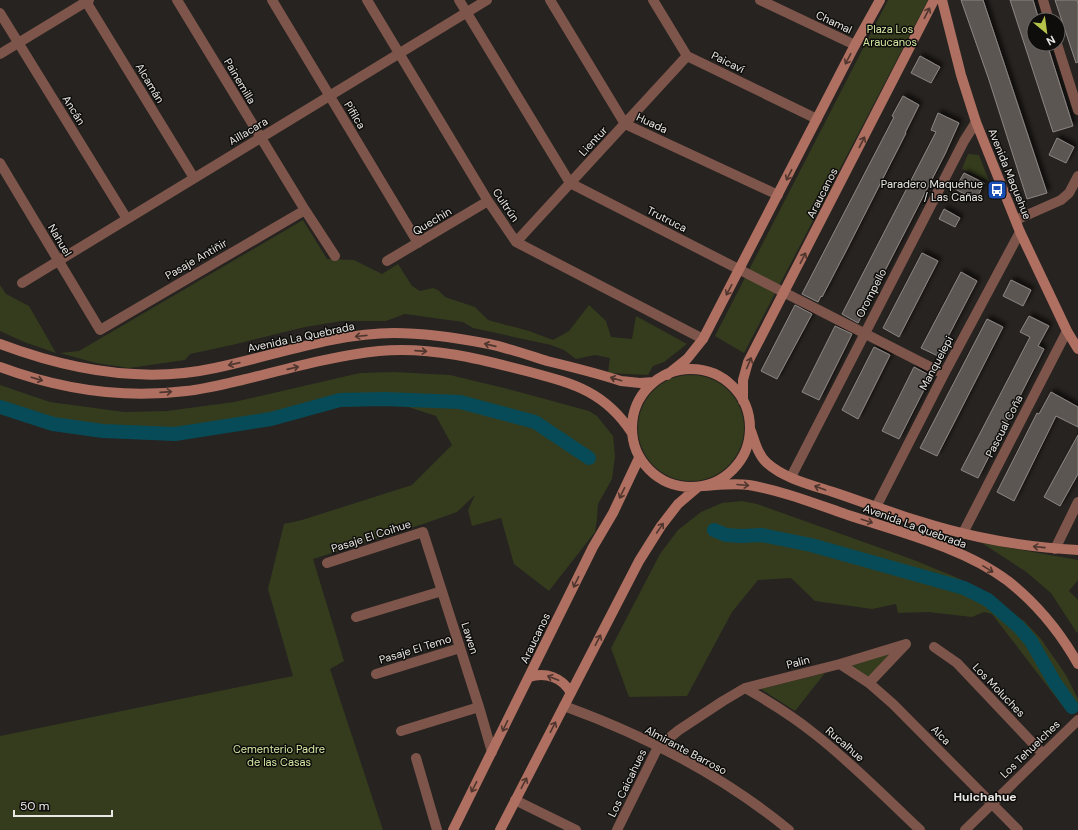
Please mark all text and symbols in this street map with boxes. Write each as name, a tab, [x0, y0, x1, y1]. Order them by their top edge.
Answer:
street label: Chamal	[814, 8, 854, 36]
one-way arrow	[924, 8, 931, 20]
north arrow	[1026, 12, 1066, 52]
park label: Plaza Los Araucanos	[863, 22, 917, 49]
text: N	[1044, 33, 1058, 49]
street label: Paicaví	[709, 48, 747, 76]
one-way arrow	[844, 53, 851, 65]
street label: Painemilla	[221, 56, 259, 106]
street label: Alcamán	[133, 60, 167, 106]
street label: Ancán	[60, 93, 88, 127]
street label: Pifilca	[341, 99, 369, 131]
street label: Huada	[634, 110, 670, 136]
street label: Aillacara	[226, 114, 270, 148]
street label: Lientur	[576, 123, 610, 159]
street label: Avenida Maquehue	[985, 126, 1035, 222]
one-way arrow	[858, 136, 866, 148]
street label: Araucanos	[803, 166, 841, 220]
one-way arrow	[785, 168, 792, 180]
place label: Paradero Maquehue / Las Cañas	[881, 177, 983, 204]
bus stop icon: Paradero Maquehue / Las Cañas	[986, 179, 1008, 201]
street label: Cultrún	[490, 185, 522, 225]
street label: Trutruca	[645, 203, 689, 235]
street label: Quechin	[410, 204, 454, 238]
street label: Nahuel	[45, 221, 75, 259]
street label: Pasaje Antiñir	[163, 236, 229, 282]
one-way arrow	[799, 252, 807, 264]
street label: Orompello	[853, 266, 889, 320]
one-way arrow	[725, 284, 732, 296]
street label: Avenida La Quebrada	[246, 319, 356, 355]
one-way arrow	[355, 332, 368, 340]
street label: Manquelepi	[916, 334, 956, 392]
one-way arrow	[484, 341, 497, 348]
one-way arrow	[414, 348, 427, 355]
one-way arrow	[745, 357, 753, 369]
one-way arrow	[228, 360, 241, 368]
one-way arrow	[286, 363, 299, 371]
one-way arrow	[609, 375, 622, 382]
one-way arrow	[30, 376, 43, 383]
one-way arrow	[159, 389, 172, 396]
street label: Pascual Coña	[982, 392, 1026, 460]
one-way arrow	[736, 481, 749, 488]
one-way arrow	[814, 483, 826, 491]
one-way arrow	[618, 487, 625, 499]
street label: Avenida La Quebrada	[861, 501, 969, 551]
street label: Pasaje El Coihue	[329, 517, 413, 555]
one-way arrow	[861, 518, 873, 526]
one-way arrow	[656, 522, 664, 533]
one-way arrow	[1033, 543, 1046, 551]
one-way arrow	[982, 565, 994, 573]
one-way arrow	[572, 576, 579, 588]
street label: Araucanos	[517, 611, 553, 665]
street label: Lawen	[458, 620, 482, 656]
street label: Pasaje El Temo	[377, 631, 453, 667]
one-way arrow	[595, 635, 602, 647]
street label: Palin	[785, 652, 811, 672]
street label: Los Moluches	[970, 660, 1028, 720]
one-way arrow	[547, 673, 559, 681]
street label: Los Tehuelches	[997, 717, 1063, 781]
one-way arrow	[500, 720, 508, 732]
one-way arrow	[550, 722, 557, 734]
street label: Almirante Barroso	[643, 722, 729, 778]
street label: Alca	[928, 722, 954, 748]
street label: Rucalhue	[823, 723, 867, 765]
park label: Cementerio Padre de las Casas	[233, 742, 325, 769]
street label: Los Caicahues	[605, 747, 649, 819]
one-way arrow	[520, 778, 528, 790]
one-way arrow	[470, 781, 477, 793]
district label: Huichahue	[953, 789, 1017, 805]
scale bar	[14, 792, 112, 818]
text: 50 m	[20, 798, 49, 814]

